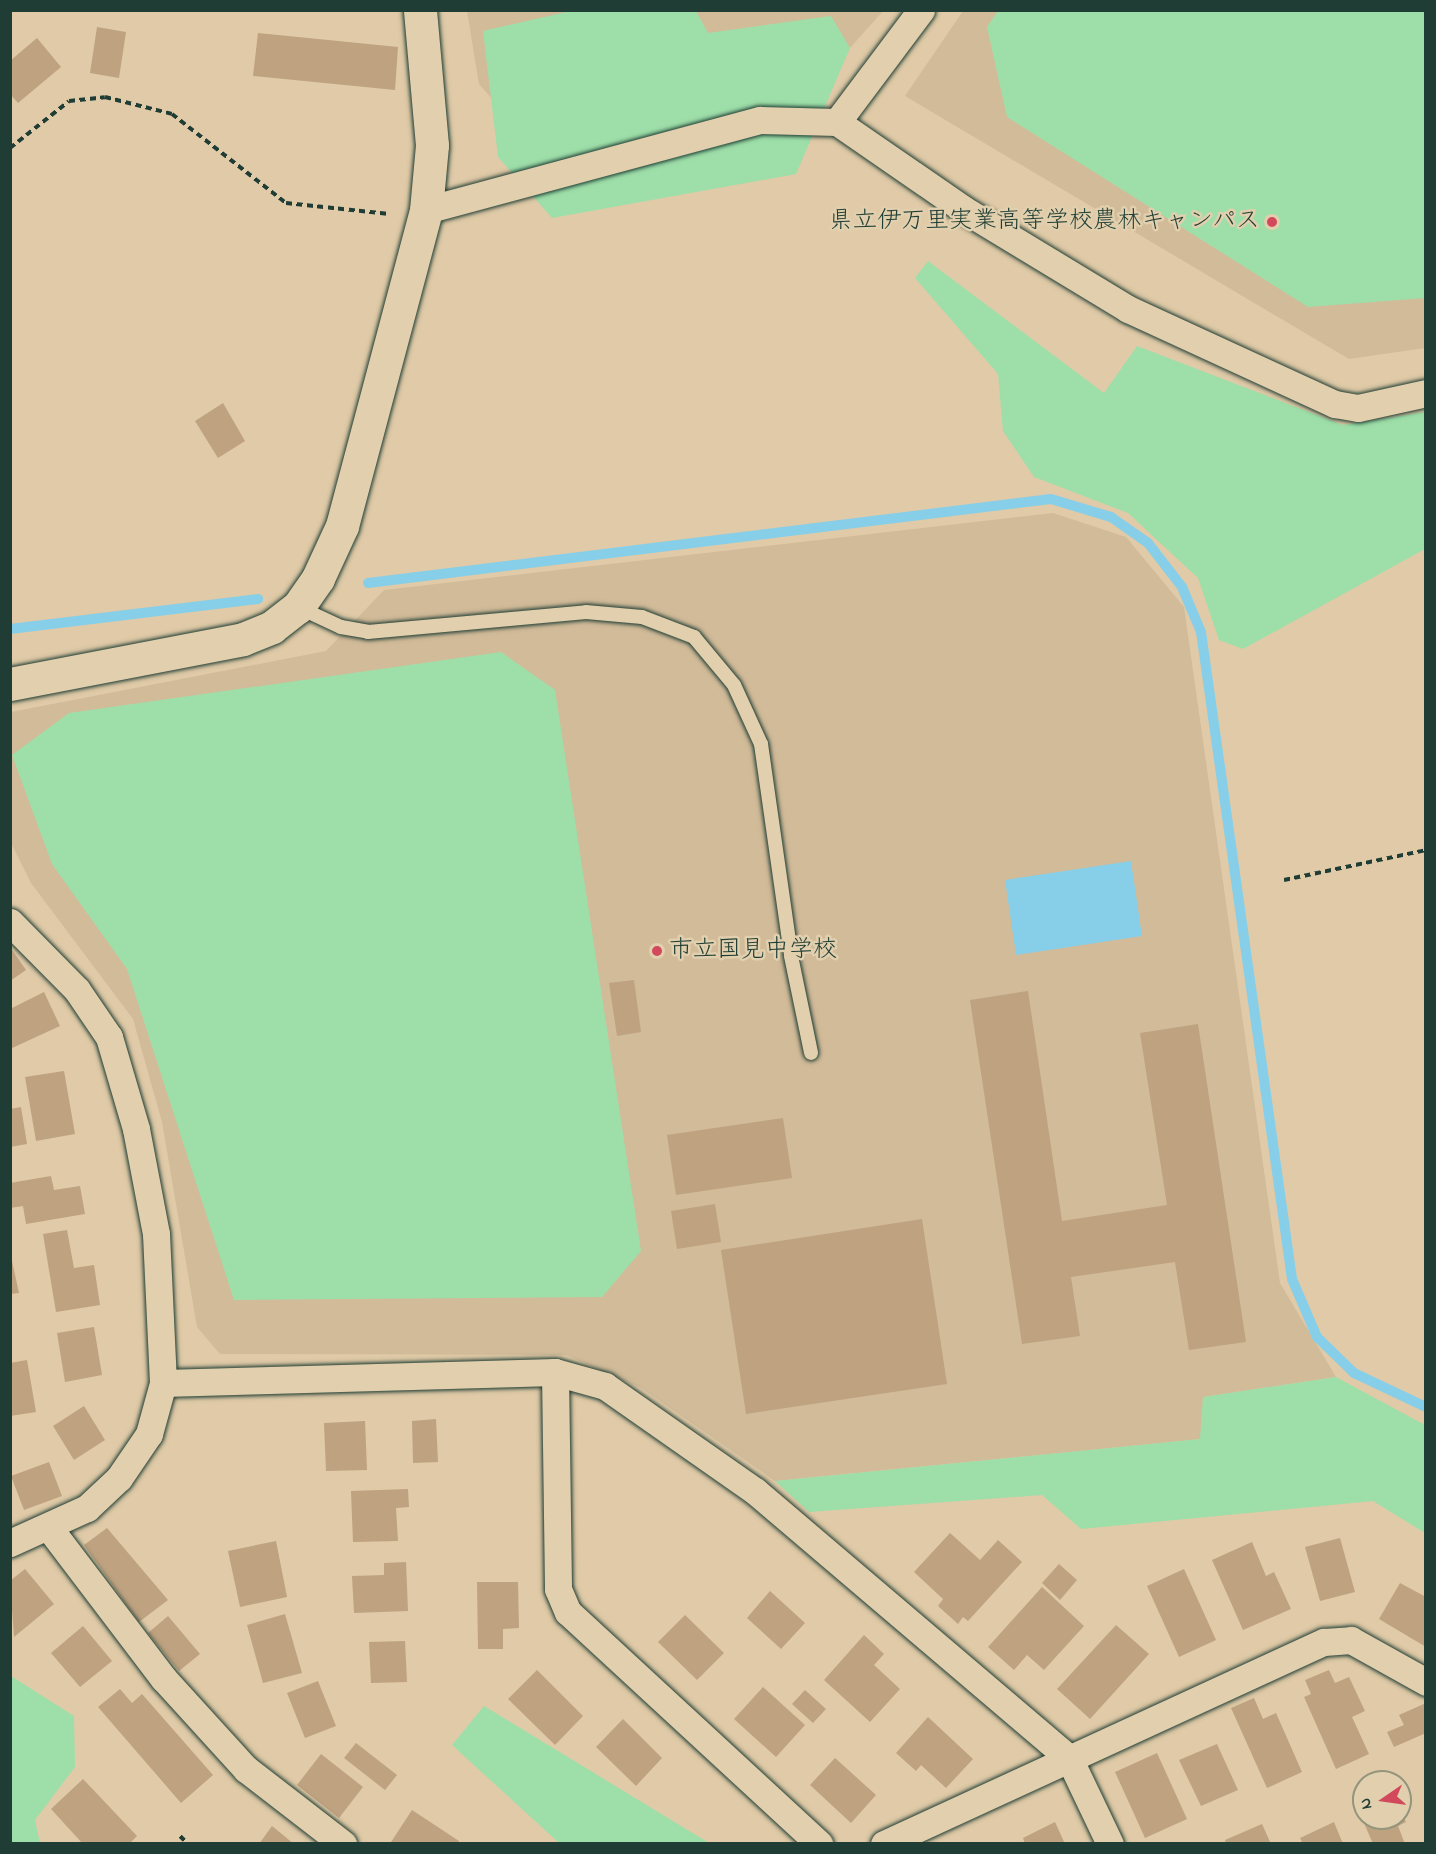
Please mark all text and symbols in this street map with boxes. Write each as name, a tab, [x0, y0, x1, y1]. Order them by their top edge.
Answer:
place label: 県立伊万里実業高等学校農林キャンパス	[828, 208, 1260, 236]
marker: 県立伊万里実業高等学校農林キャンパス	[1265, 215, 1279, 229]
place label: 市立国見中学校	[669, 937, 837, 965]
marker: 市立国見中学校	[650, 944, 664, 958]
north arrow	[1352, 1770, 1412, 1830]
text: N	[1354, 1796, 1379, 1812]

